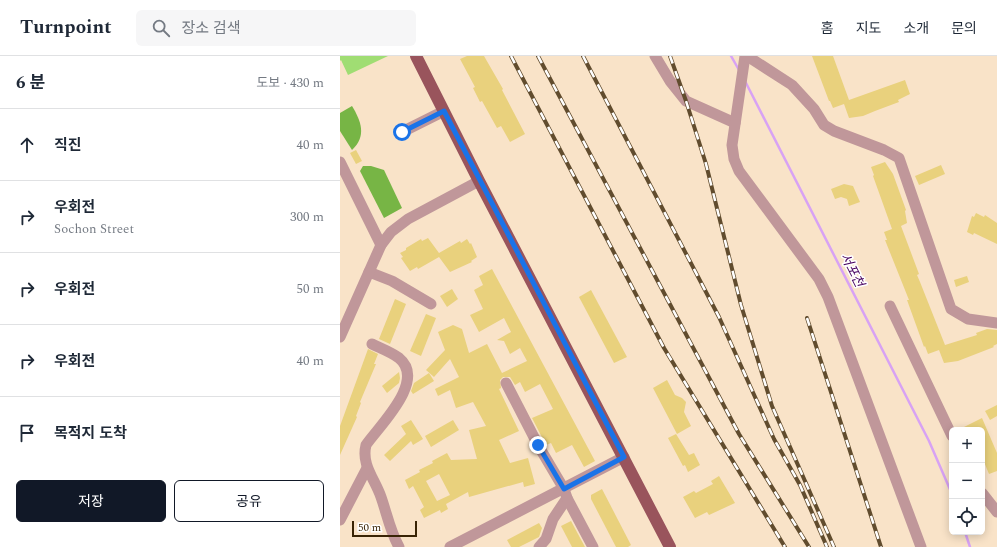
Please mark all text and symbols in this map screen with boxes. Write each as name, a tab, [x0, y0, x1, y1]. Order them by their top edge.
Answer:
search box	[136, 10, 416, 46]
text: Turnpoint	[20, 13, 112, 42]
icon: search	[150, 17, 172, 39]
text: 장소 검색	[182, 17, 240, 40]
text: 홈	[821, 18, 834, 39]
text: 지도	[856, 18, 881, 39]
text: 소개	[903, 18, 929, 39]
text: 문의	[951, 18, 977, 39]
text: 6 분	[16, 70, 45, 96]
text: 도보 · 430 m	[256, 73, 324, 93]
route start	[393, 123, 411, 141]
icon: ahead	[16, 134, 38, 156]
text: 직진	[54, 134, 82, 157]
text: 40 m	[297, 135, 324, 155]
text: 우회전	[54, 196, 95, 219]
icon: right	[16, 206, 38, 228]
text: 300 m	[290, 207, 324, 227]
text: Sochon Street	[54, 219, 134, 239]
water label: 서포천	[835, 249, 870, 291]
icon: right	[16, 278, 38, 300]
text: 우회전	[54, 278, 95, 301]
text: 50 m	[297, 279, 324, 299]
icon: right	[16, 350, 38, 372]
text: 우회전	[54, 350, 95, 373]
text: 40 m	[297, 351, 324, 371]
icon: arrive	[16, 422, 38, 444]
text: 목적지 도착	[54, 422, 127, 445]
map controls	[949, 427, 985, 535]
button: +	[949, 427, 985, 463]
route end	[529, 436, 547, 454]
button: −	[949, 463, 985, 499]
button: 저장	[16, 480, 166, 522]
button: 공유	[174, 480, 324, 522]
button: locate	[949, 499, 985, 535]
scale bar	[352, 519, 417, 538]
text: 50 m	[358, 519, 381, 536]

